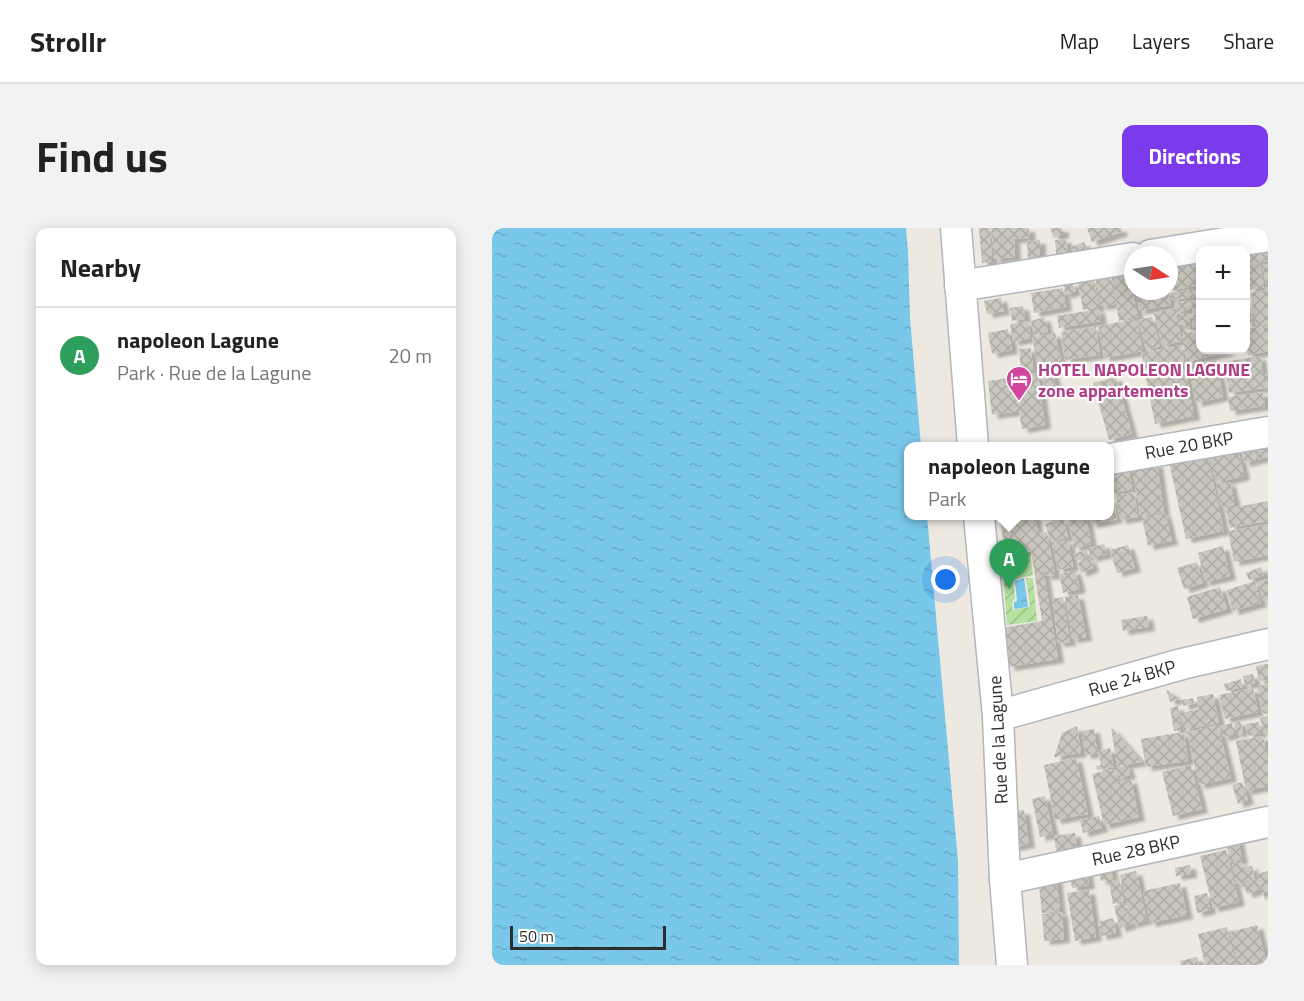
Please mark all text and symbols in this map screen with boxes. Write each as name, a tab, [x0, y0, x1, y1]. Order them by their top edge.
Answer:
text: Strollr	[30, 20, 106, 63]
text: Map	[1060, 25, 1099, 57]
text: Layers	[1132, 25, 1190, 57]
text: Share	[1223, 25, 1274, 57]
text: Find us	[36, 124, 168, 188]
button: Directions	[1122, 125, 1268, 187]
north arrow	[1124, 246, 1178, 300]
map controls	[1196, 246, 1250, 354]
button: +	[1196, 246, 1250, 300]
text: Nearby	[60, 248, 141, 287]
button: −	[1196, 300, 1250, 354]
text: napoleon Lagune	[117, 323, 279, 357]
text: A	[73, 340, 86, 371]
text: 20 m	[388, 340, 432, 371]
place label: HOTEL NAPOLEON LAGUNE zone appartements	[1038, 356, 1250, 404]
text: Park · Rue de la Lagune	[117, 357, 311, 388]
hotel icon: HOTEL NAPOLEON LAGUNE zone appartements	[1004, 364, 1034, 402]
street label: Rue 20 BKP	[1142, 424, 1236, 466]
popup	[904, 442, 1114, 520]
text: napoleon Lagune	[928, 449, 1090, 483]
text: Park	[928, 483, 966, 514]
pin: A	[990, 540, 1028, 589]
your location	[931, 565, 960, 594]
street label: Rue 24 BKP	[1085, 653, 1179, 703]
street label: Rue de la Lagune	[981, 675, 1015, 805]
street label: Rue 28 BKP	[1089, 827, 1183, 873]
scale bar	[510, 923, 666, 950]
text: 50 m	[519, 924, 554, 948]

